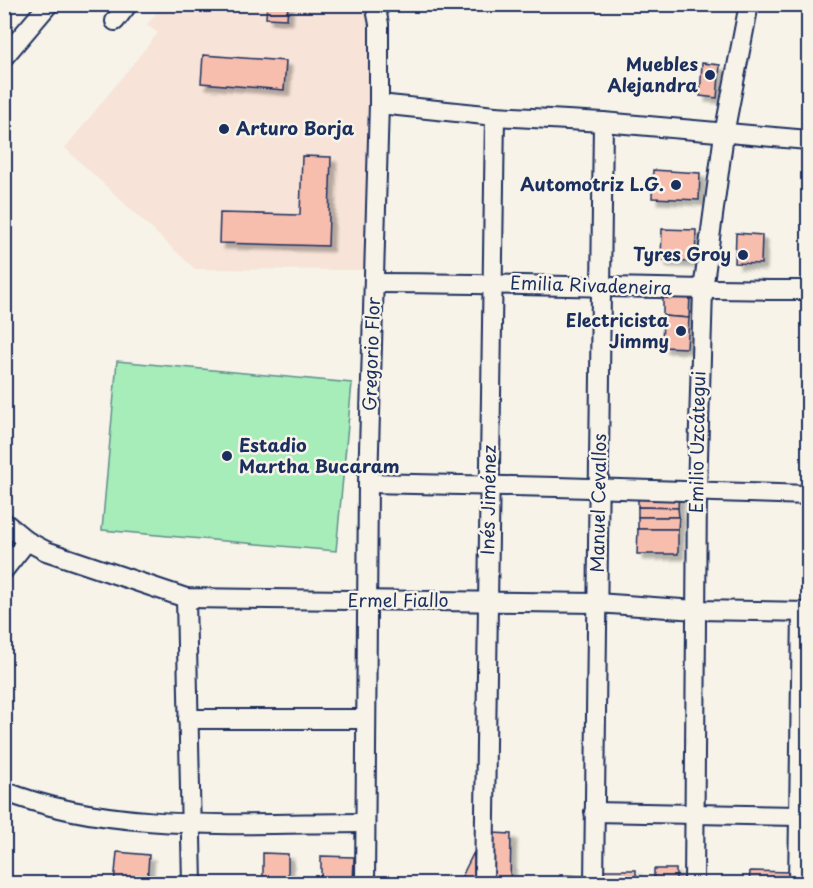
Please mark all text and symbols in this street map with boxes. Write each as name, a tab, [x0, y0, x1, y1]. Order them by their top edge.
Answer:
place label: Muebles Alejandra	[607, 50, 698, 98]
marker: Muebles Alejandra	[703, 68, 717, 82]
place label: Arturo Borja	[236, 114, 355, 141]
marker: Arturo Borja	[217, 122, 231, 136]
place label: Automotriz L.G.	[520, 170, 664, 197]
marker: Automotriz L.G.	[669, 178, 683, 192]
place label: Tyres Groy	[633, 240, 731, 267]
marker: Tyres Groy	[736, 248, 750, 262]
street label: Emilia Rivadeneira	[510, 268, 673, 301]
street label: Gregorio Flor	[355, 296, 386, 411]
place label: Electricista Jimmy	[566, 306, 669, 354]
marker: Electricista Jimmy	[674, 324, 688, 338]
street label: Emilio Uzcátegui	[682, 371, 711, 513]
place label: Estadio Martha Bucaram	[239, 431, 400, 479]
street label: Manuel Cevallos	[583, 433, 612, 573]
street label: Inés Jiménez	[473, 444, 502, 555]
marker: Estadio Martha Bucaram	[220, 449, 234, 463]
street label: Ermel Fiallo	[348, 586, 448, 613]

